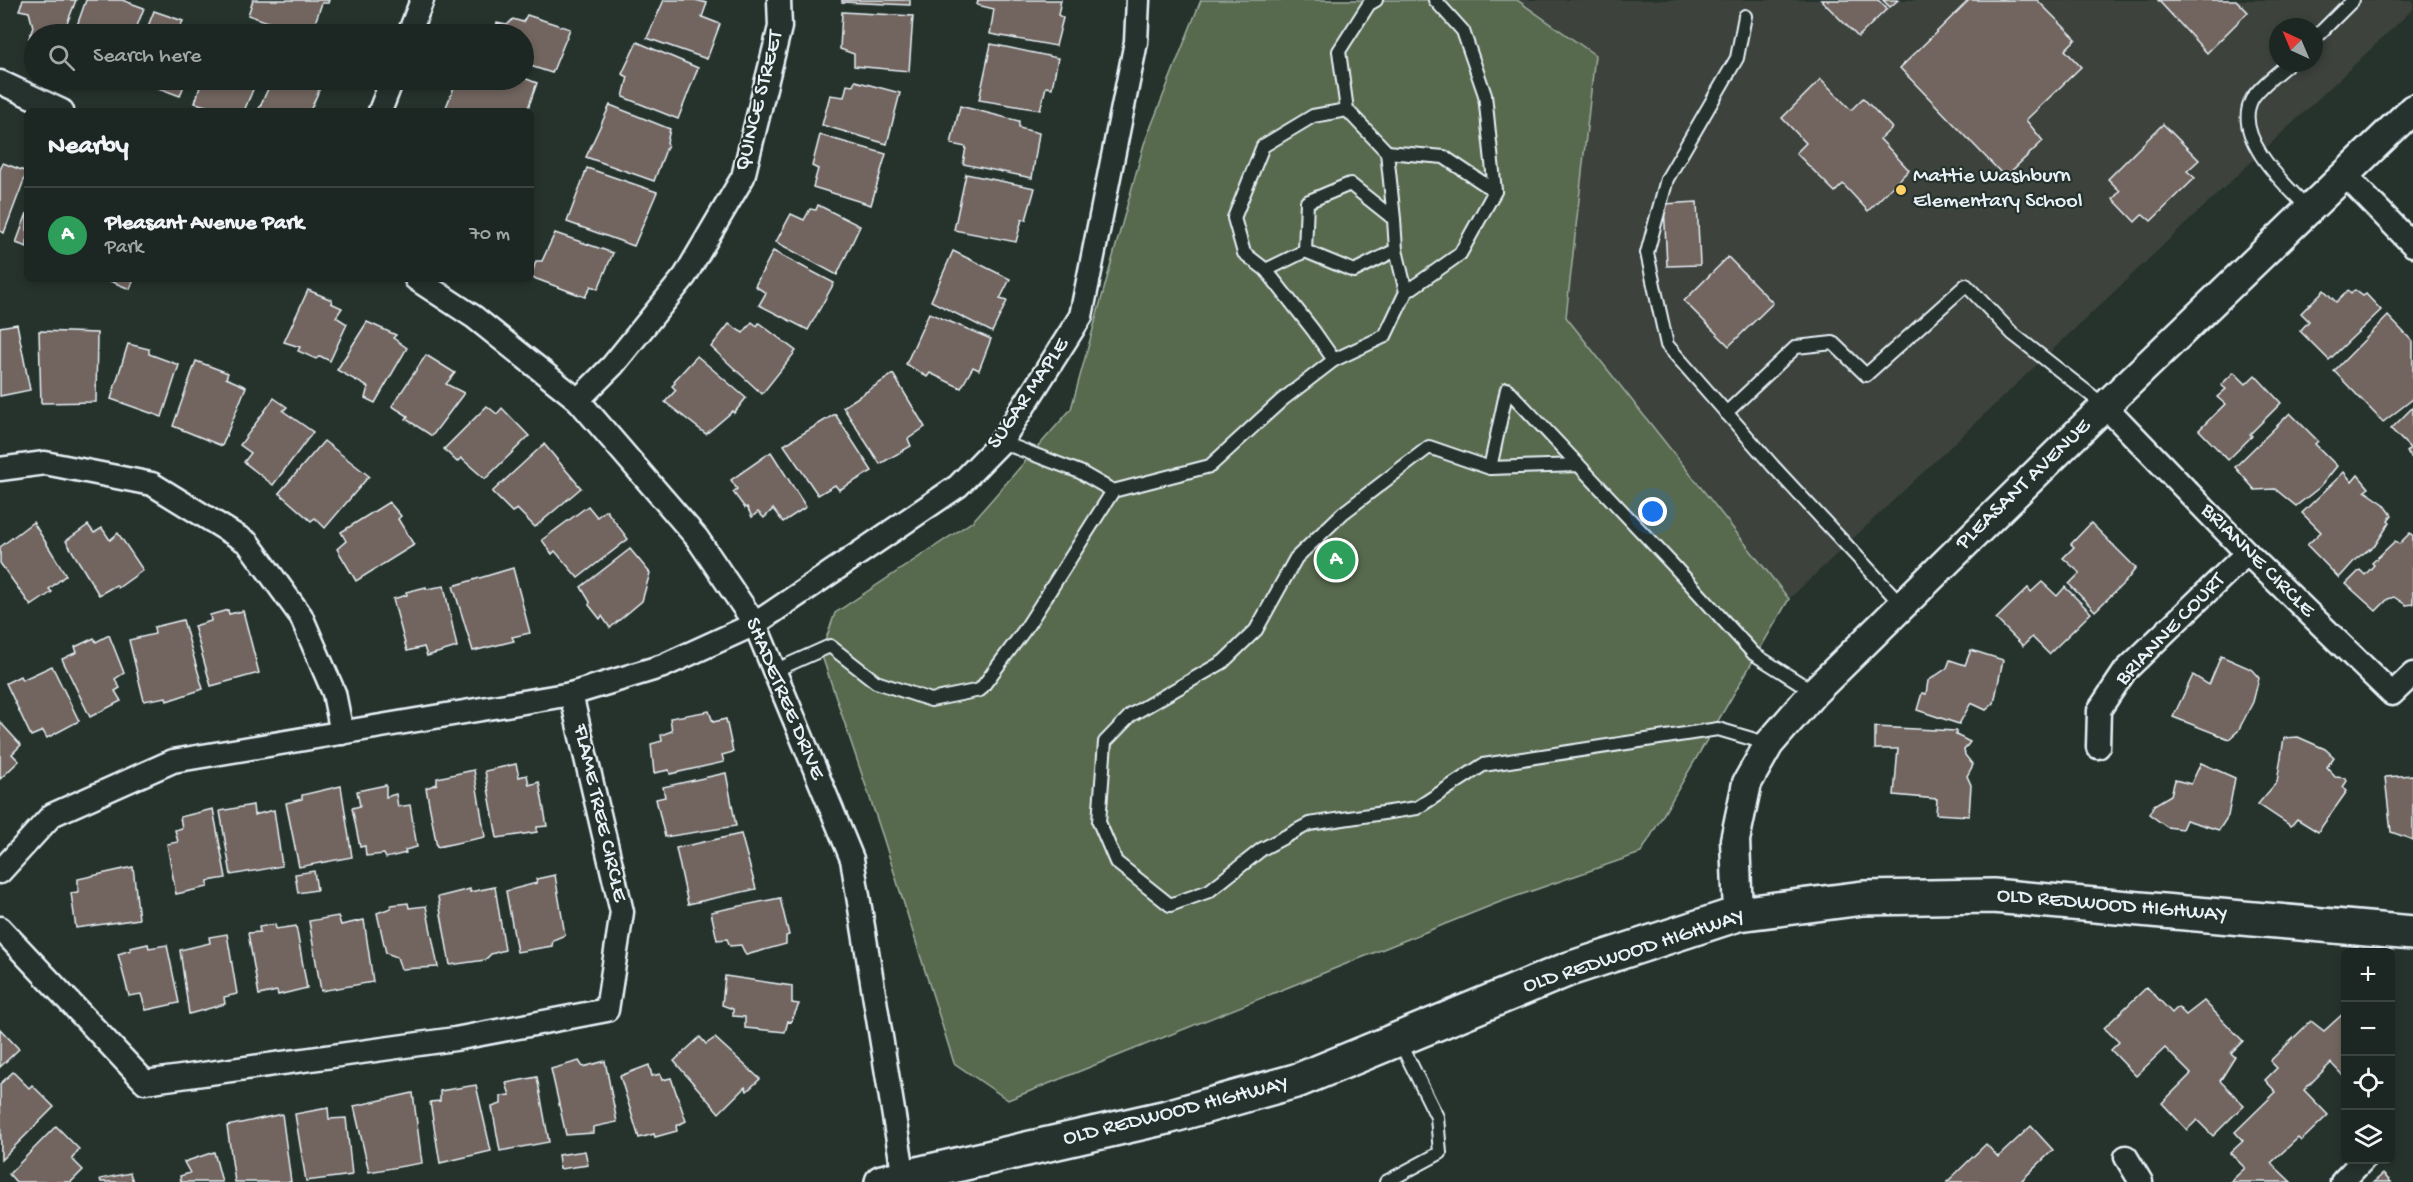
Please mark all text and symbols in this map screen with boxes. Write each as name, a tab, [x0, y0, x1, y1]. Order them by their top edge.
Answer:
north arrow	[2269, 18, 2323, 72]
search box	[24, 24, 534, 90]
street label: QUINCE STREET	[730, 26, 790, 174]
icon: search	[45, 41, 78, 74]
text: Search here	[93, 44, 201, 70]
text: Nearby	[48, 132, 129, 163]
place label: Mattie Washburn Elementary School	[1913, 164, 2083, 215]
marker: Mattie Washburn Elementary School	[1894, 183, 1908, 197]
text: Pleasant Avenue Park	[105, 211, 304, 237]
text: A	[62, 224, 73, 247]
text: 70 m	[469, 224, 510, 247]
text: Park	[105, 237, 143, 260]
street label: SUGAR MAPLE	[982, 332, 1076, 455]
street label: PLEASANT AVENUE	[1950, 413, 2098, 557]
your location	[1638, 497, 1667, 526]
street label: BRIANNE CIRCLE	[2194, 498, 2321, 625]
pin: A	[1316, 538, 1356, 582]
street label: BRIANNE COURT	[2110, 567, 2232, 692]
street label: SHADETREE DRIVE	[738, 614, 830, 785]
street label: FLAME TREE CIRCLE	[566, 721, 632, 906]
street label: OLD REDWOOD HIGHWAY	[1996, 883, 2228, 929]
street label: OLD REDWOOD HIGHWAY	[1520, 904, 1748, 1000]
map controls	[2341, 948, 2395, 1164]
button: +	[2341, 948, 2395, 1002]
button: −	[2341, 1002, 2395, 1056]
button: locate	[2341, 1056, 2395, 1110]
street label: OLD REDWOOD HIGHWAY	[1061, 1071, 1291, 1153]
button: layers	[2341, 1110, 2395, 1164]

